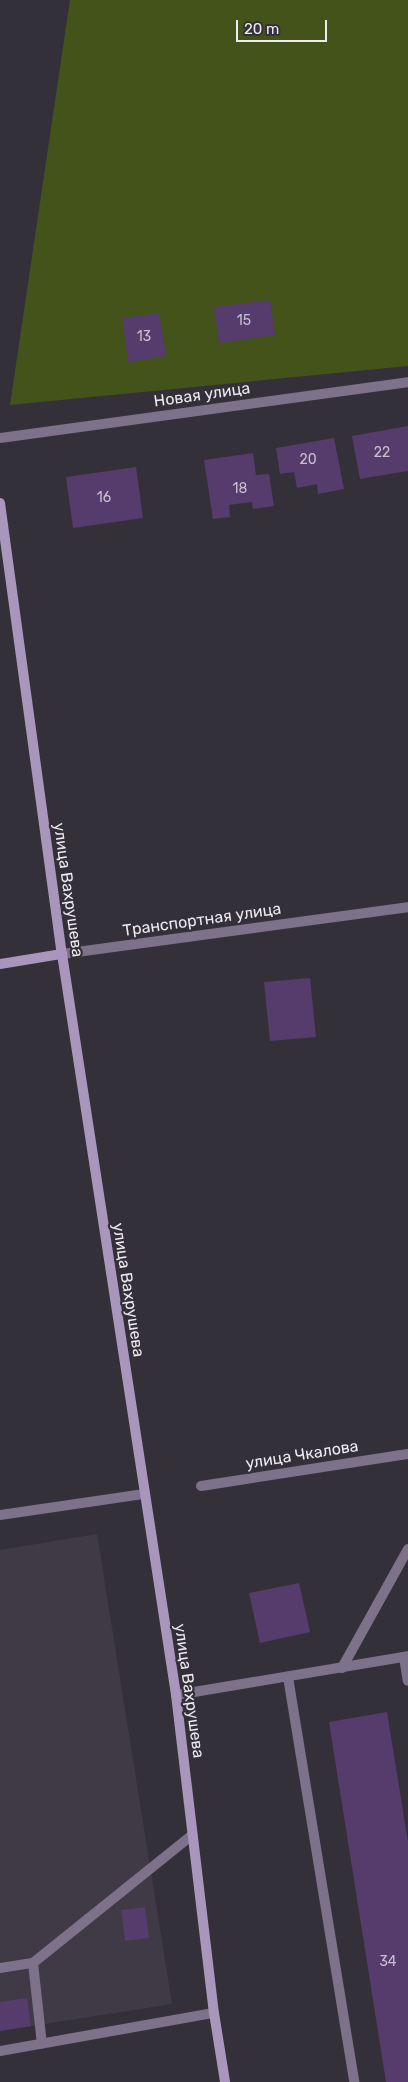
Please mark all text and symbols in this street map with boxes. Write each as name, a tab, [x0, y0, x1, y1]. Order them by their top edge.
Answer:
scale bar	[238, 10, 329, 42]
text: 20 m	[244, 20, 279, 38]
house number: 15	[237, 313, 251, 329]
house number: 13	[137, 329, 151, 345]
street label: Новая улица	[153, 379, 251, 411]
house number: 22	[374, 445, 390, 461]
house number: 20	[299, 452, 317, 468]
house number: 18	[233, 481, 247, 497]
house number: 16	[97, 490, 111, 506]
street label: улица Вахрушева	[49, 822, 87, 958]
street label: Транспортная улица	[122, 899, 282, 941]
street label: улица Вахрушева	[108, 1222, 148, 1358]
street label: улица Чкалова	[244, 1437, 360, 1473]
street label: улица Вахрушева	[170, 1623, 208, 1759]
house number: 34	[379, 1954, 397, 1970]

